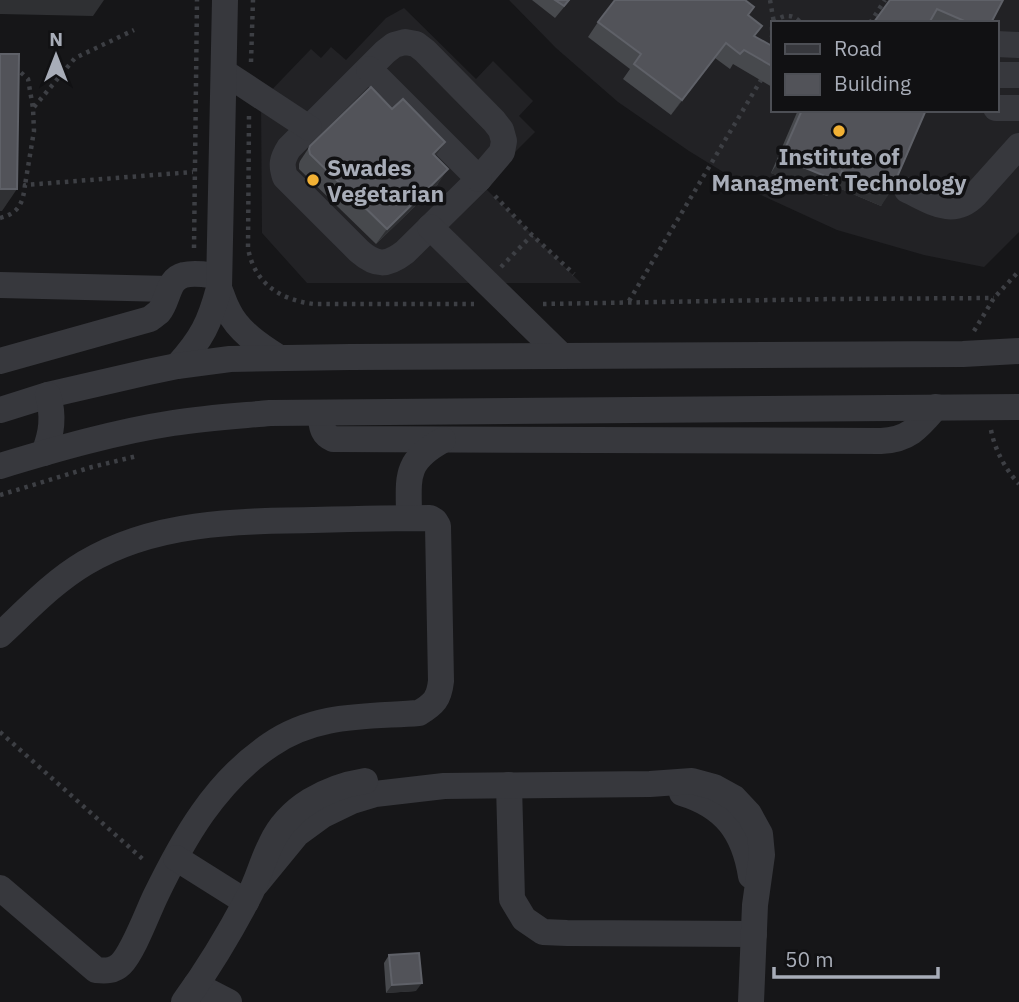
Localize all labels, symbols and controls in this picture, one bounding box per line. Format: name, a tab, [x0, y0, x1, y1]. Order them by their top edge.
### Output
north arrow	[21, 21, 91, 91]
legend	[771, 21, 998, 112]
text: N	[49, 27, 63, 51]
text: Road	[834, 34, 882, 62]
text: Building	[834, 69, 911, 97]
marker: Institute of Managment Technology	[831, 123, 847, 139]
place label: Institute of Managment Technology	[711, 141, 967, 197]
place label: Swades Vegetarian	[327, 152, 444, 208]
marker: Swades Vegetarian	[305, 172, 321, 188]
scale bar	[774, 936, 939, 980]
text: 50 m	[785, 945, 834, 973]

